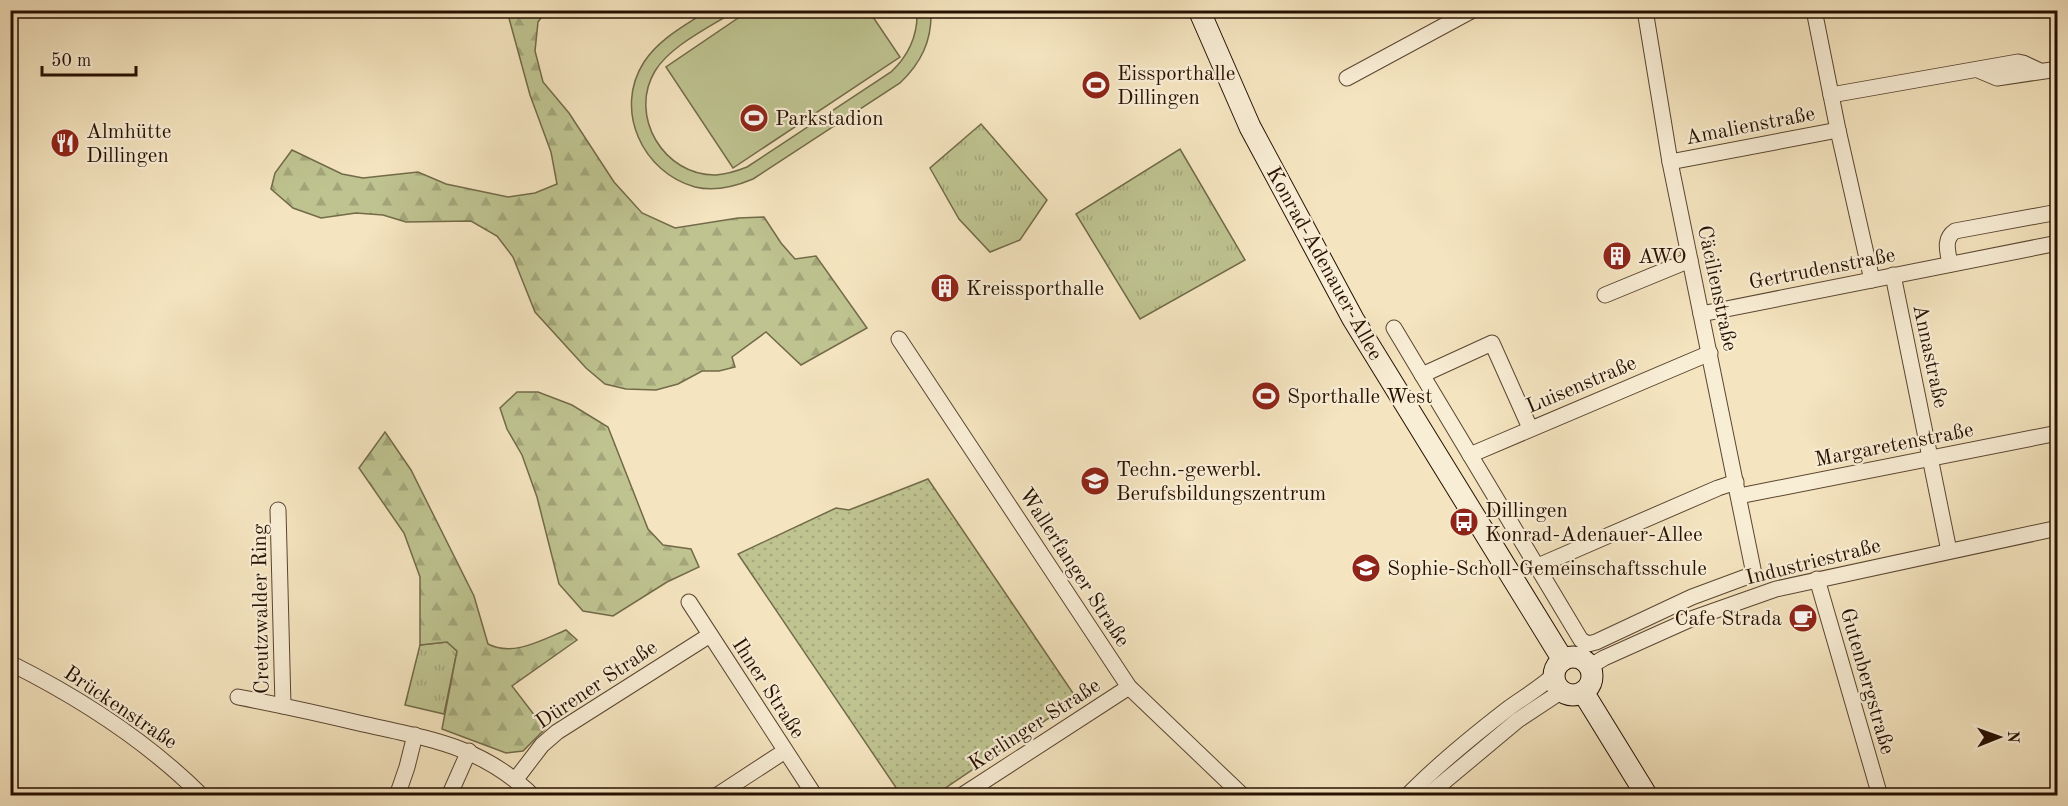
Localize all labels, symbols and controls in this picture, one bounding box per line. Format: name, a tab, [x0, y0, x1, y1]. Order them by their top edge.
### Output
scale bar	[42, 39, 136, 77]
text: 50 m	[51, 52, 91, 70]
place label: Eissporthalle Dillingen	[1117, 64, 1235, 109]
sports icon: Eissporthalle Dillingen	[1080, 69, 1112, 101]
sports icon: Parkstadion	[738, 102, 770, 134]
street label: Amalienstraße	[1684, 104, 1817, 149]
place label: Parkstadion	[775, 109, 884, 130]
place label: Almhütte Dillingen	[86, 122, 171, 167]
restaurant icon: Almhütte Dillingen	[49, 127, 81, 159]
street label: Konrad-Adenauer-Allee	[1262, 163, 1386, 364]
street label: Cäcilienstraße	[1693, 224, 1740, 353]
building icon: AWO	[1601, 240, 1633, 272]
street label: Gertrudenstraße	[1747, 245, 1897, 294]
place label: AWO	[1638, 247, 1686, 268]
building icon: Kreissporthalle	[929, 272, 961, 304]
place label: Kreissporthalle	[966, 279, 1104, 300]
street label: Annastraße	[1908, 303, 1951, 410]
street label: Luisenstraße	[1524, 353, 1640, 418]
sports icon: Sporthalle West	[1250, 380, 1282, 412]
place label: Sporthalle West	[1287, 387, 1433, 408]
street label: Margaretenstraße	[1813, 420, 1975, 471]
place label: Techn.-gewerbl. Berufsbildungszentrum	[1116, 460, 1326, 505]
school or university icon: Techn.-gewerbl. Berufsbildungszentrum	[1079, 465, 1111, 497]
street label: Wallerfanger Straße	[1015, 485, 1133, 651]
place label: Dillingen Konrad-Adenauer-Allee	[1485, 501, 1703, 546]
bus stop icon: Dillingen Konrad-Adenauer-Allee	[1448, 506, 1480, 538]
street label: Creutzwalder Ring	[250, 523, 273, 694]
street label: Industriestraße	[1744, 536, 1883, 589]
school or university icon: Sophie-Scholl-Gemeinschaftsschule	[1350, 552, 1382, 584]
place label: Sophie-Scholl-Gemeinschaftsschule	[1387, 559, 1707, 580]
cafe icon: Cafe Strada	[1787, 602, 1819, 634]
street label: Gutenbergstraße	[1836, 606, 1897, 757]
place label: Cafe Strada	[1674, 609, 1782, 630]
street label: Ihner Straße	[728, 635, 808, 743]
street label: Dürener Straße	[532, 637, 661, 733]
street label: Brückenstraße	[60, 663, 181, 754]
street label: Kerlinger Straße	[965, 675, 1104, 776]
north arrow	[1969, 707, 2029, 767]
text: N	[2004, 731, 2020, 744]

